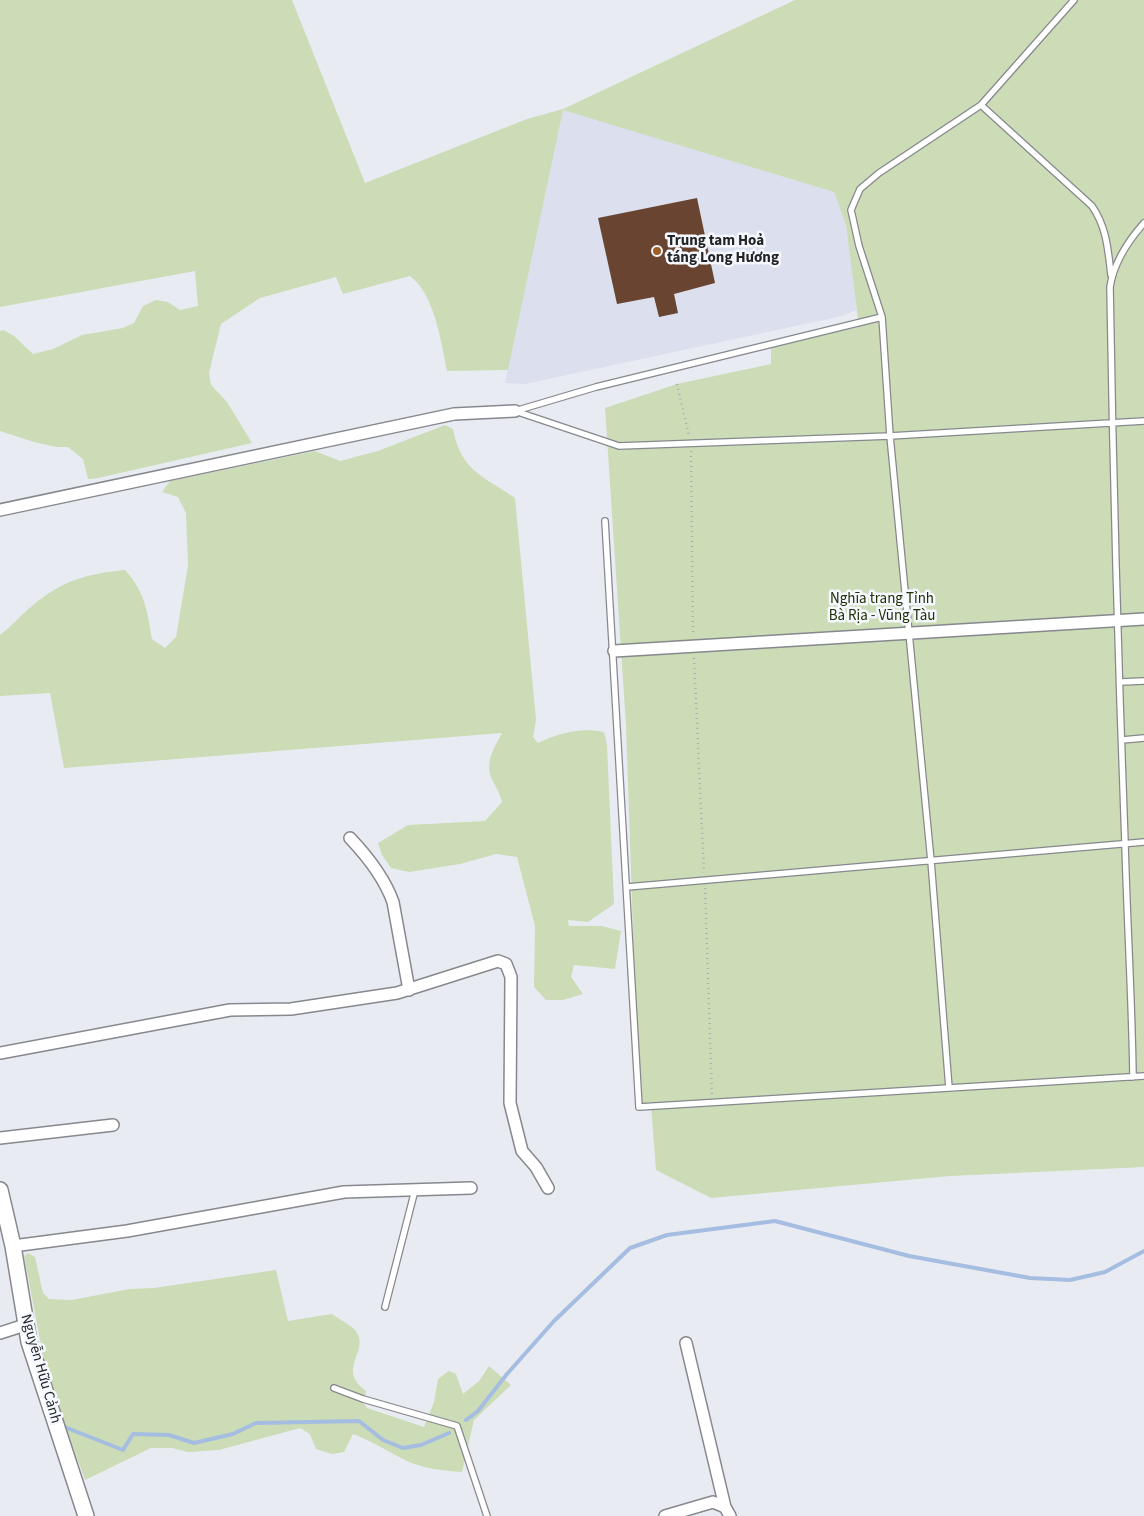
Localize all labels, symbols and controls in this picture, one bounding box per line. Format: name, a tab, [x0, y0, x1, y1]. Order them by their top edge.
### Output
place label: Trung tam Hoả táng Long Hương	[667, 233, 779, 268]
marker: Trung tam Hoả táng Long Hương	[651, 245, 663, 257]
park label: Nghĩa trang Tỉnh Bà Rịa - Vũng Tàu	[829, 591, 935, 626]
street label: Nguyễn Hữu Cảnh	[16, 1312, 64, 1426]

